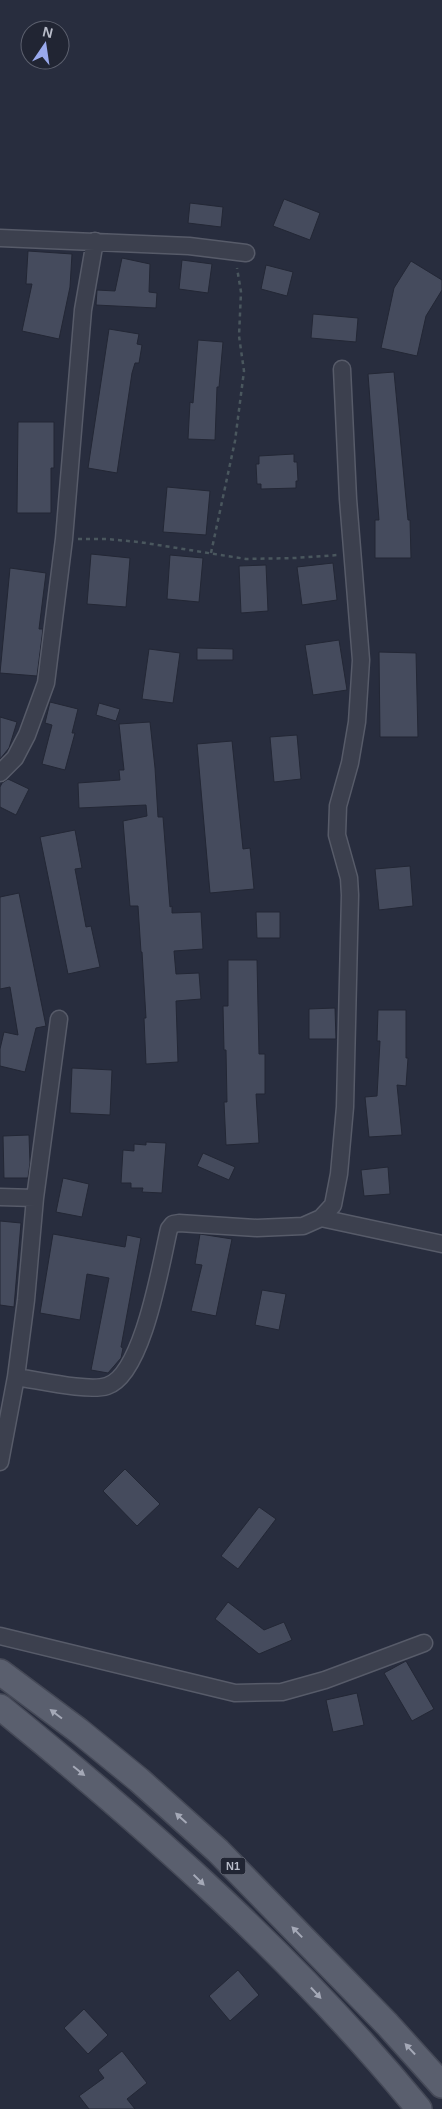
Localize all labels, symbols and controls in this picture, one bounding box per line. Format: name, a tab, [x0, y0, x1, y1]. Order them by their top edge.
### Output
north arrow	[20, 20, 70, 70]
text: N	[41, 23, 55, 41]
one-way arrow	[49, 1709, 63, 1719]
one-way arrow	[72, 1766, 85, 1777]
one-way arrow	[176, 1812, 188, 1824]
road number: N1	[220, 1858, 246, 1874]
one-way arrow	[193, 1874, 205, 1886]
one-way arrow	[291, 1926, 303, 1938]
one-way arrow	[310, 1987, 322, 1999]
one-way arrow	[404, 2043, 415, 2056]

